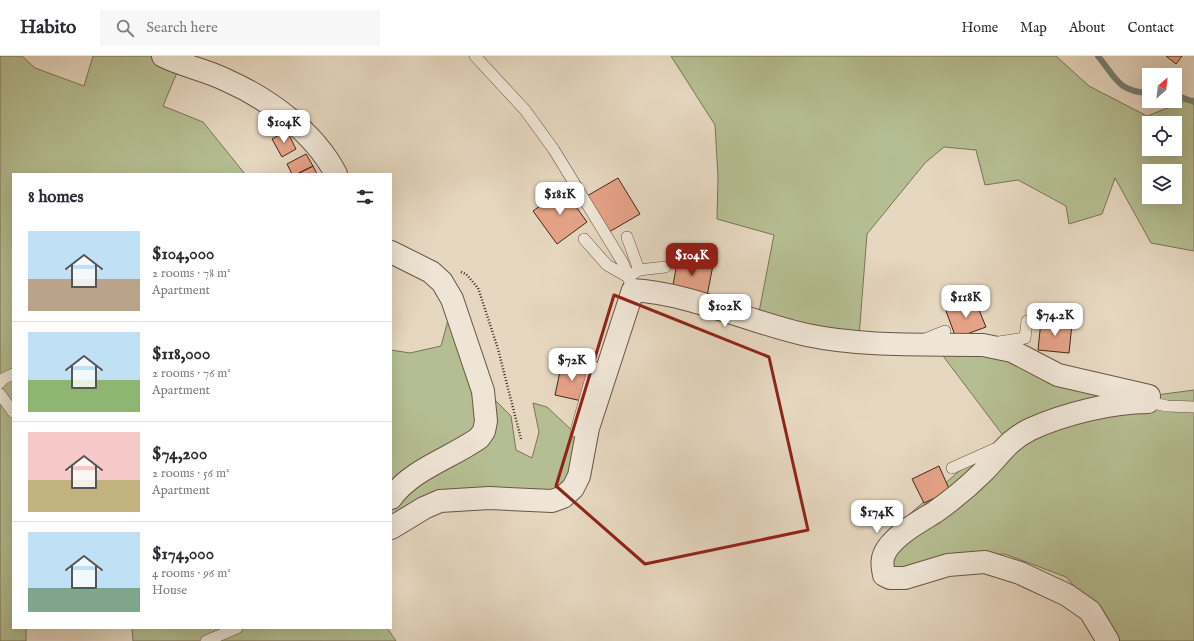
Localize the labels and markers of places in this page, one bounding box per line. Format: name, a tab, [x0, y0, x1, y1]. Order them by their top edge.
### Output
pin: $104K	[256, 110, 312, 144]
pin: $181K	[532, 182, 588, 216]
pin: $104K	[664, 243, 720, 277]
pin: $118K	[938, 285, 994, 319]
pin: $102K	[697, 294, 753, 328]
pin: $74.2K	[1022, 303, 1088, 337]
pin: $72K	[548, 348, 596, 382]
pin: $174K	[849, 500, 905, 534]

